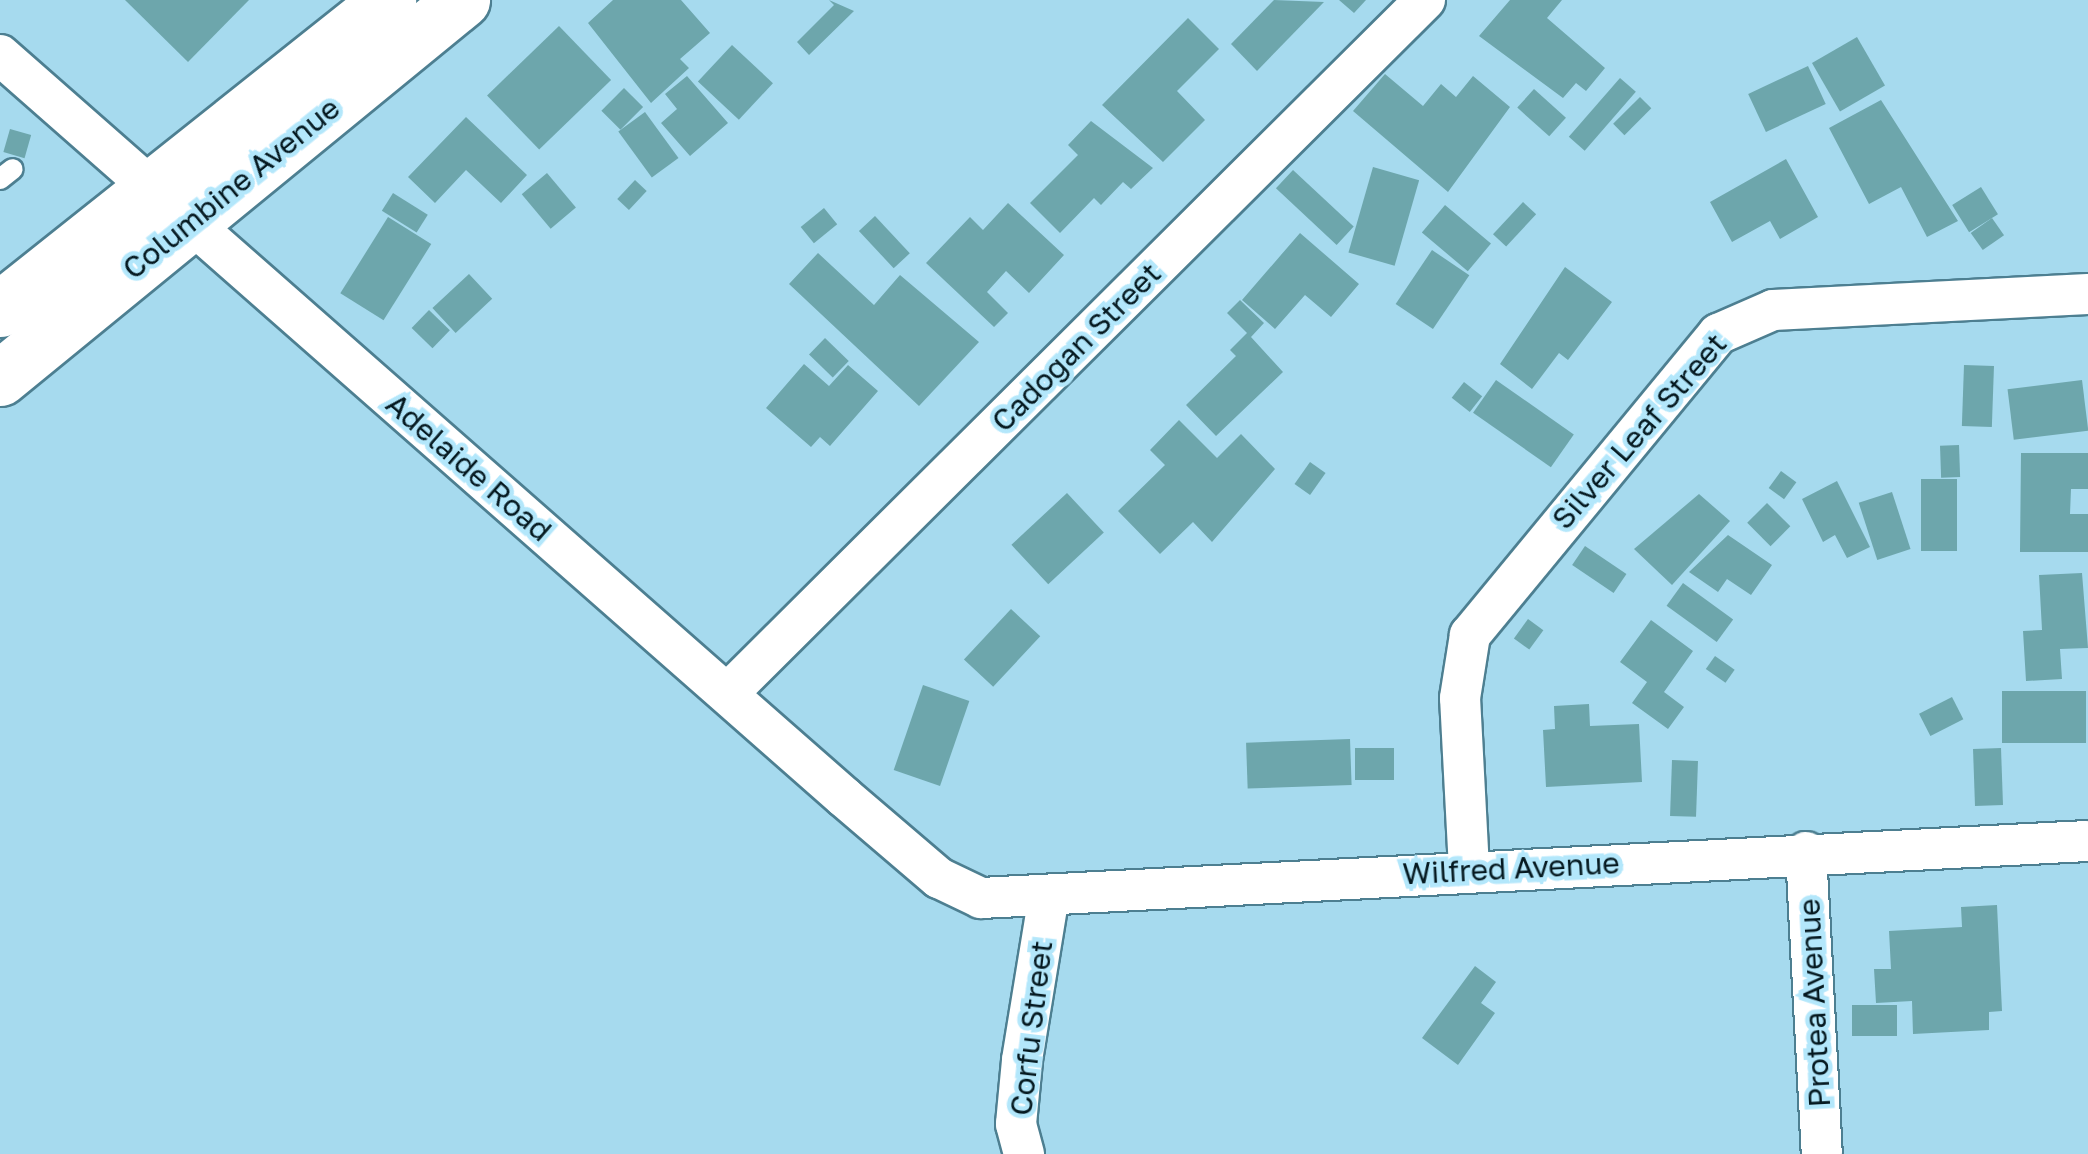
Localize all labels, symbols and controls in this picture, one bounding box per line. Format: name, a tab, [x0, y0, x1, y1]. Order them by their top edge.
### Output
street label: Columbine Avenue	[115, 90, 347, 286]
street label: Cadogan Street	[984, 255, 1168, 439]
street label: Silver Leaf Street	[1544, 326, 1734, 536]
street label: Adelaide Road	[379, 385, 559, 549]
street label: Wilfred Avenue	[1401, 844, 1621, 892]
street label: Protea Avenue	[1791, 898, 1837, 1108]
street label: Corfu Street	[1002, 938, 1060, 1118]

